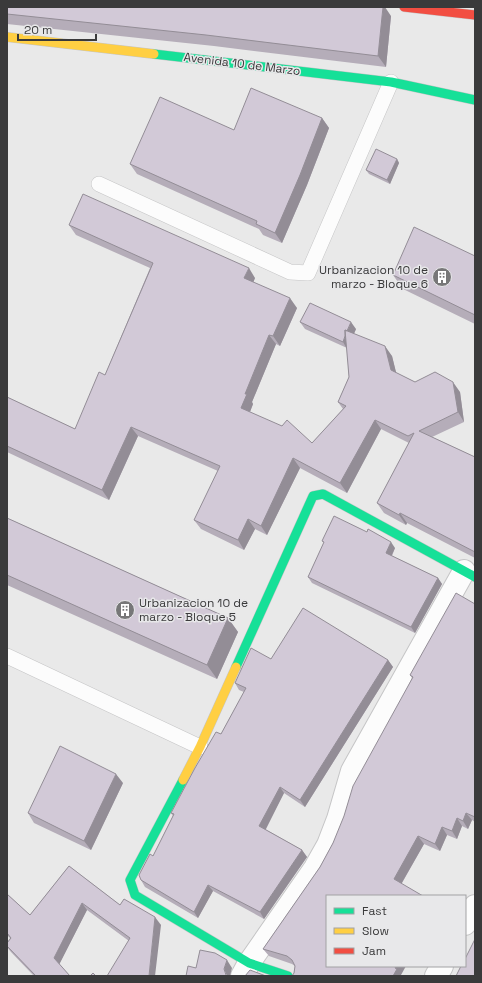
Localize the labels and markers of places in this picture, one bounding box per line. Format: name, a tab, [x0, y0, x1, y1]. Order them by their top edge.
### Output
place label: Urbanizacion 10 de marzo - Bloque 6	[319, 262, 428, 292]
building icon: Urbanizacion 10 de marzo - Bloque 6	[431, 266, 453, 288]
place label: Urbanizacion 10 de marzo - Bloque 5	[139, 595, 248, 625]
building icon: Urbanizacion 10 de marzo - Bloque 5	[114, 599, 136, 621]

